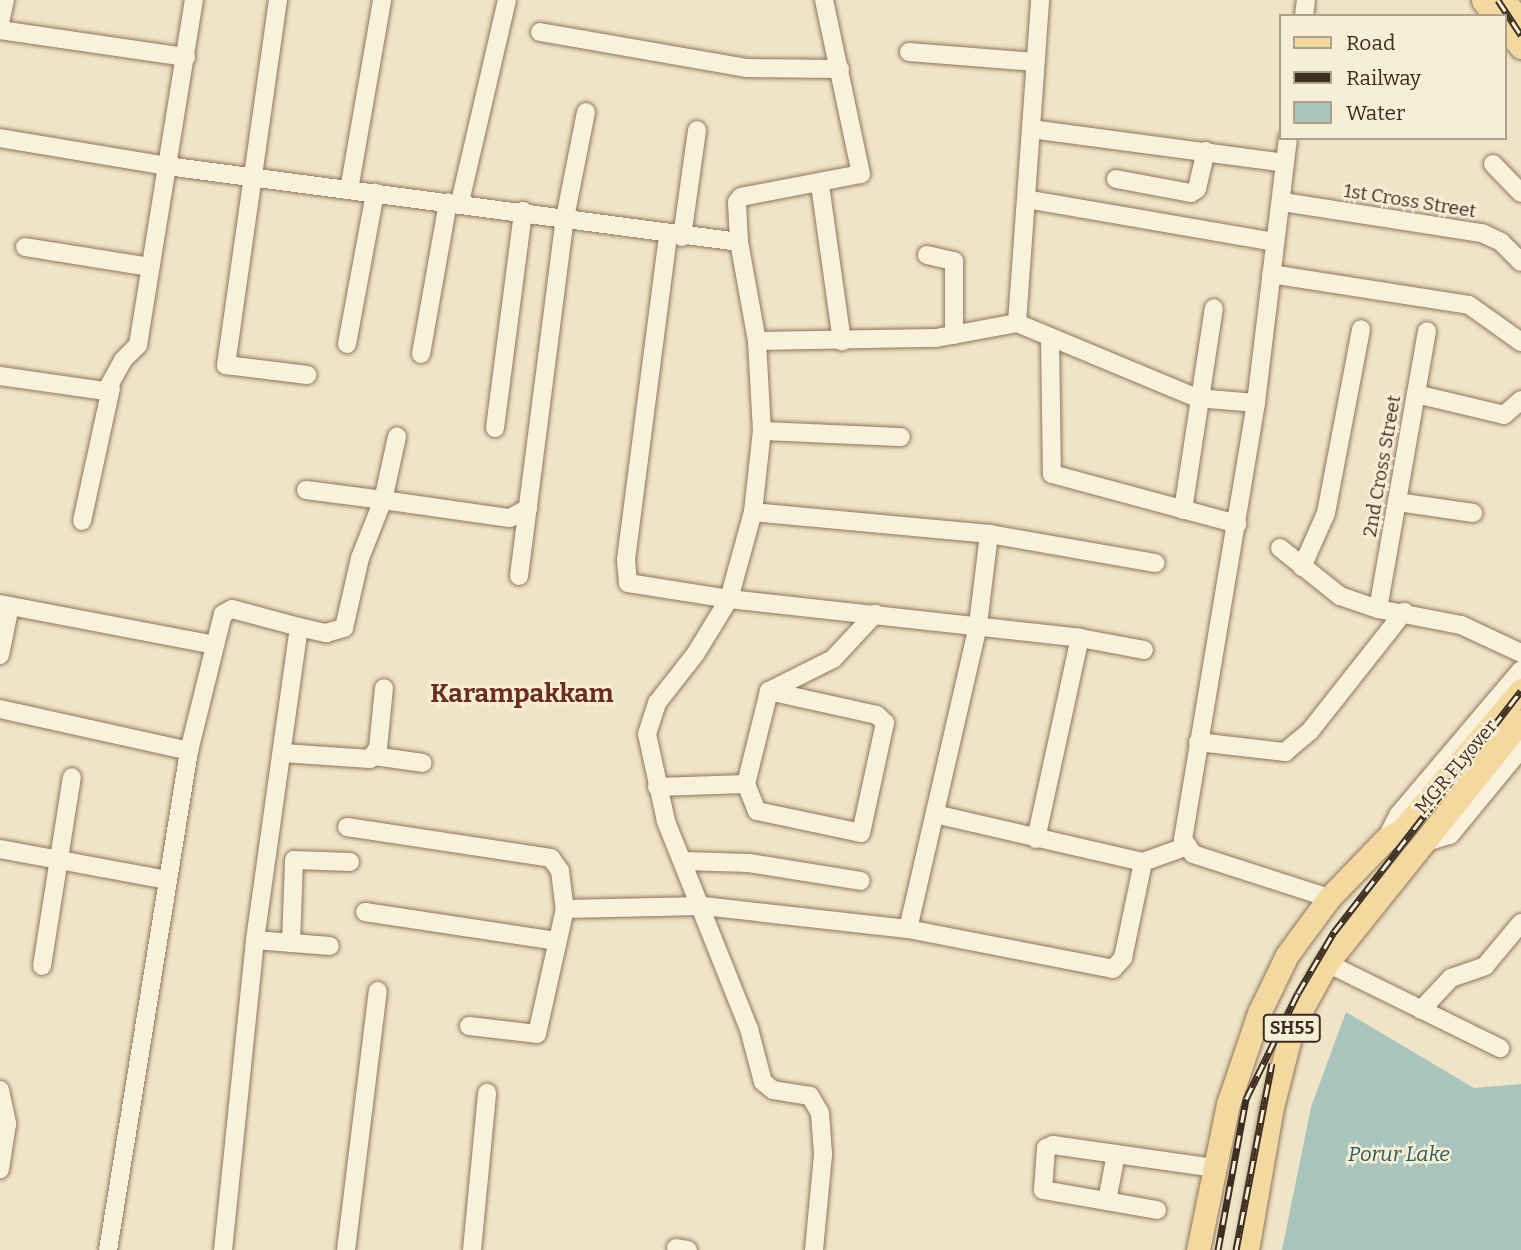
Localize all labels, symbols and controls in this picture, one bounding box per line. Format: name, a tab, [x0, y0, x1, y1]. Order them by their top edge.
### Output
legend	[1280, 14, 1507, 140]
text: Road	[1346, 30, 1395, 56]
text: Railway	[1346, 65, 1421, 91]
text: Water	[1346, 100, 1405, 126]
street label: 1st Cross Street	[1342, 179, 1478, 223]
street label: 2nd Cross Street	[1358, 393, 1406, 539]
district label: Karampakkam	[430, 678, 614, 710]
street label: MGR FLyover	[1410, 715, 1502, 819]
road number: SH55	[1262, 1014, 1322, 1042]
water label: Porur Lake	[1348, 1141, 1450, 1167]

